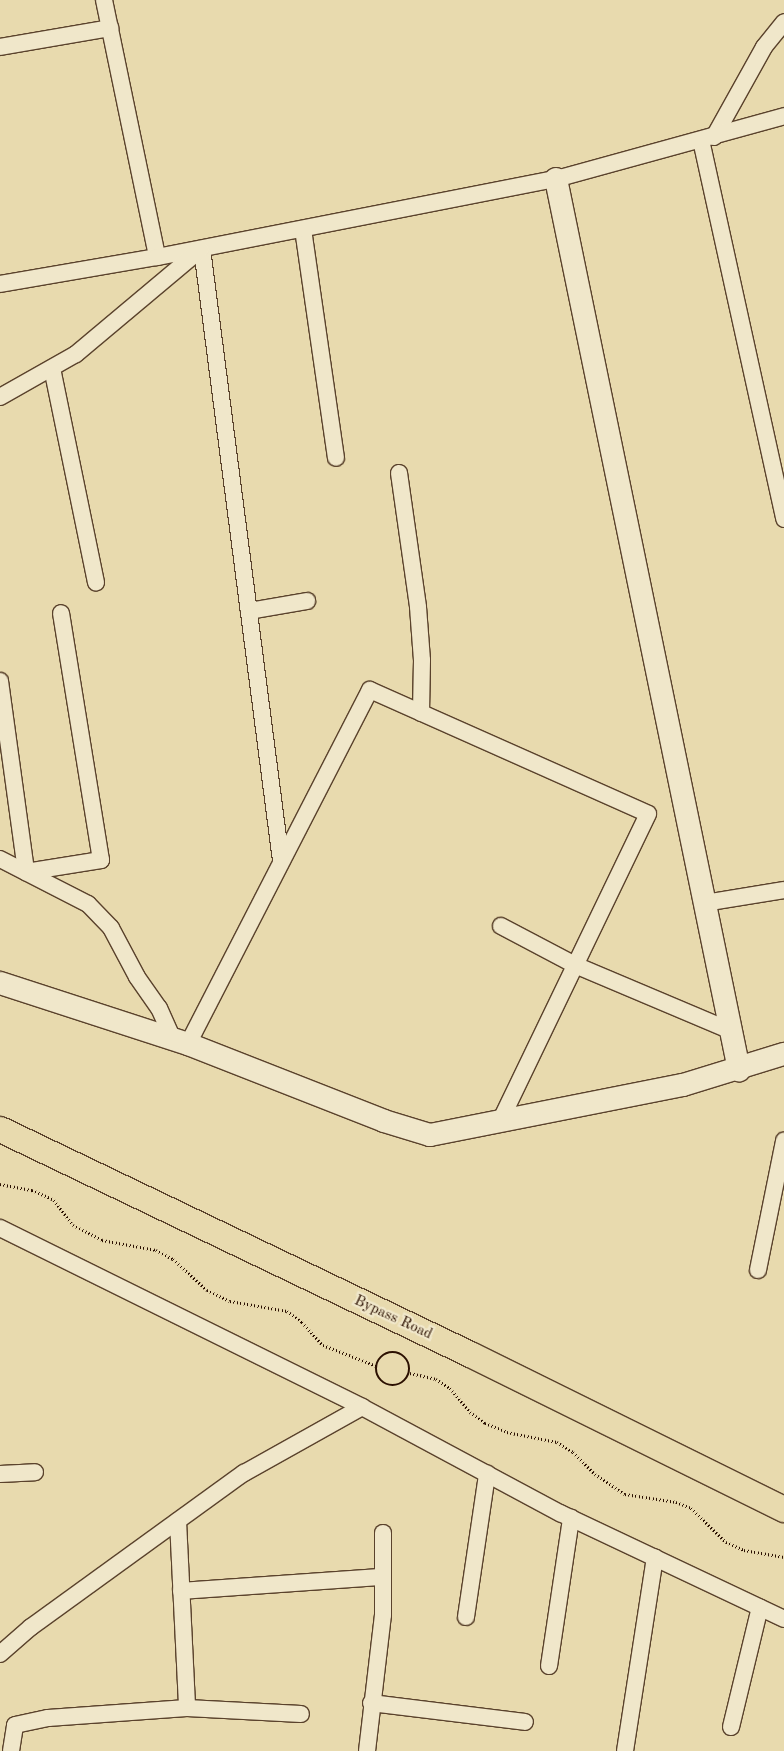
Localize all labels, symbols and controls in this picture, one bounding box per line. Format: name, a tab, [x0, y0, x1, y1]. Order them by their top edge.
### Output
street label: Bypass Road	[351, 1292, 435, 1344]

